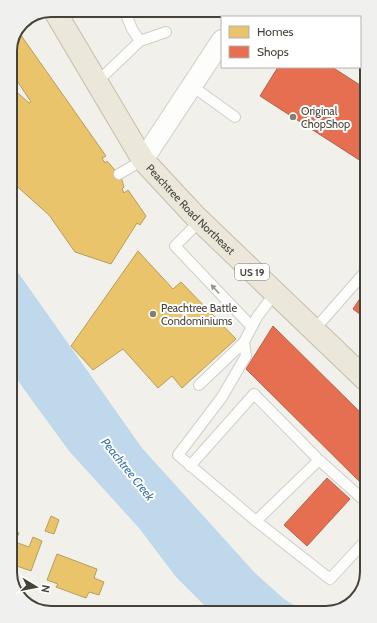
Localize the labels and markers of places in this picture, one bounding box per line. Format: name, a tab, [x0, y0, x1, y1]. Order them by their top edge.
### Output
place label: Original ChopShop	[301, 104, 350, 131]
marker: Original ChopShop	[288, 112, 298, 122]
place label: Peachtree Battle Condominiums	[161, 301, 237, 328]
marker: Peachtree Battle Condominiums	[148, 309, 158, 319]

